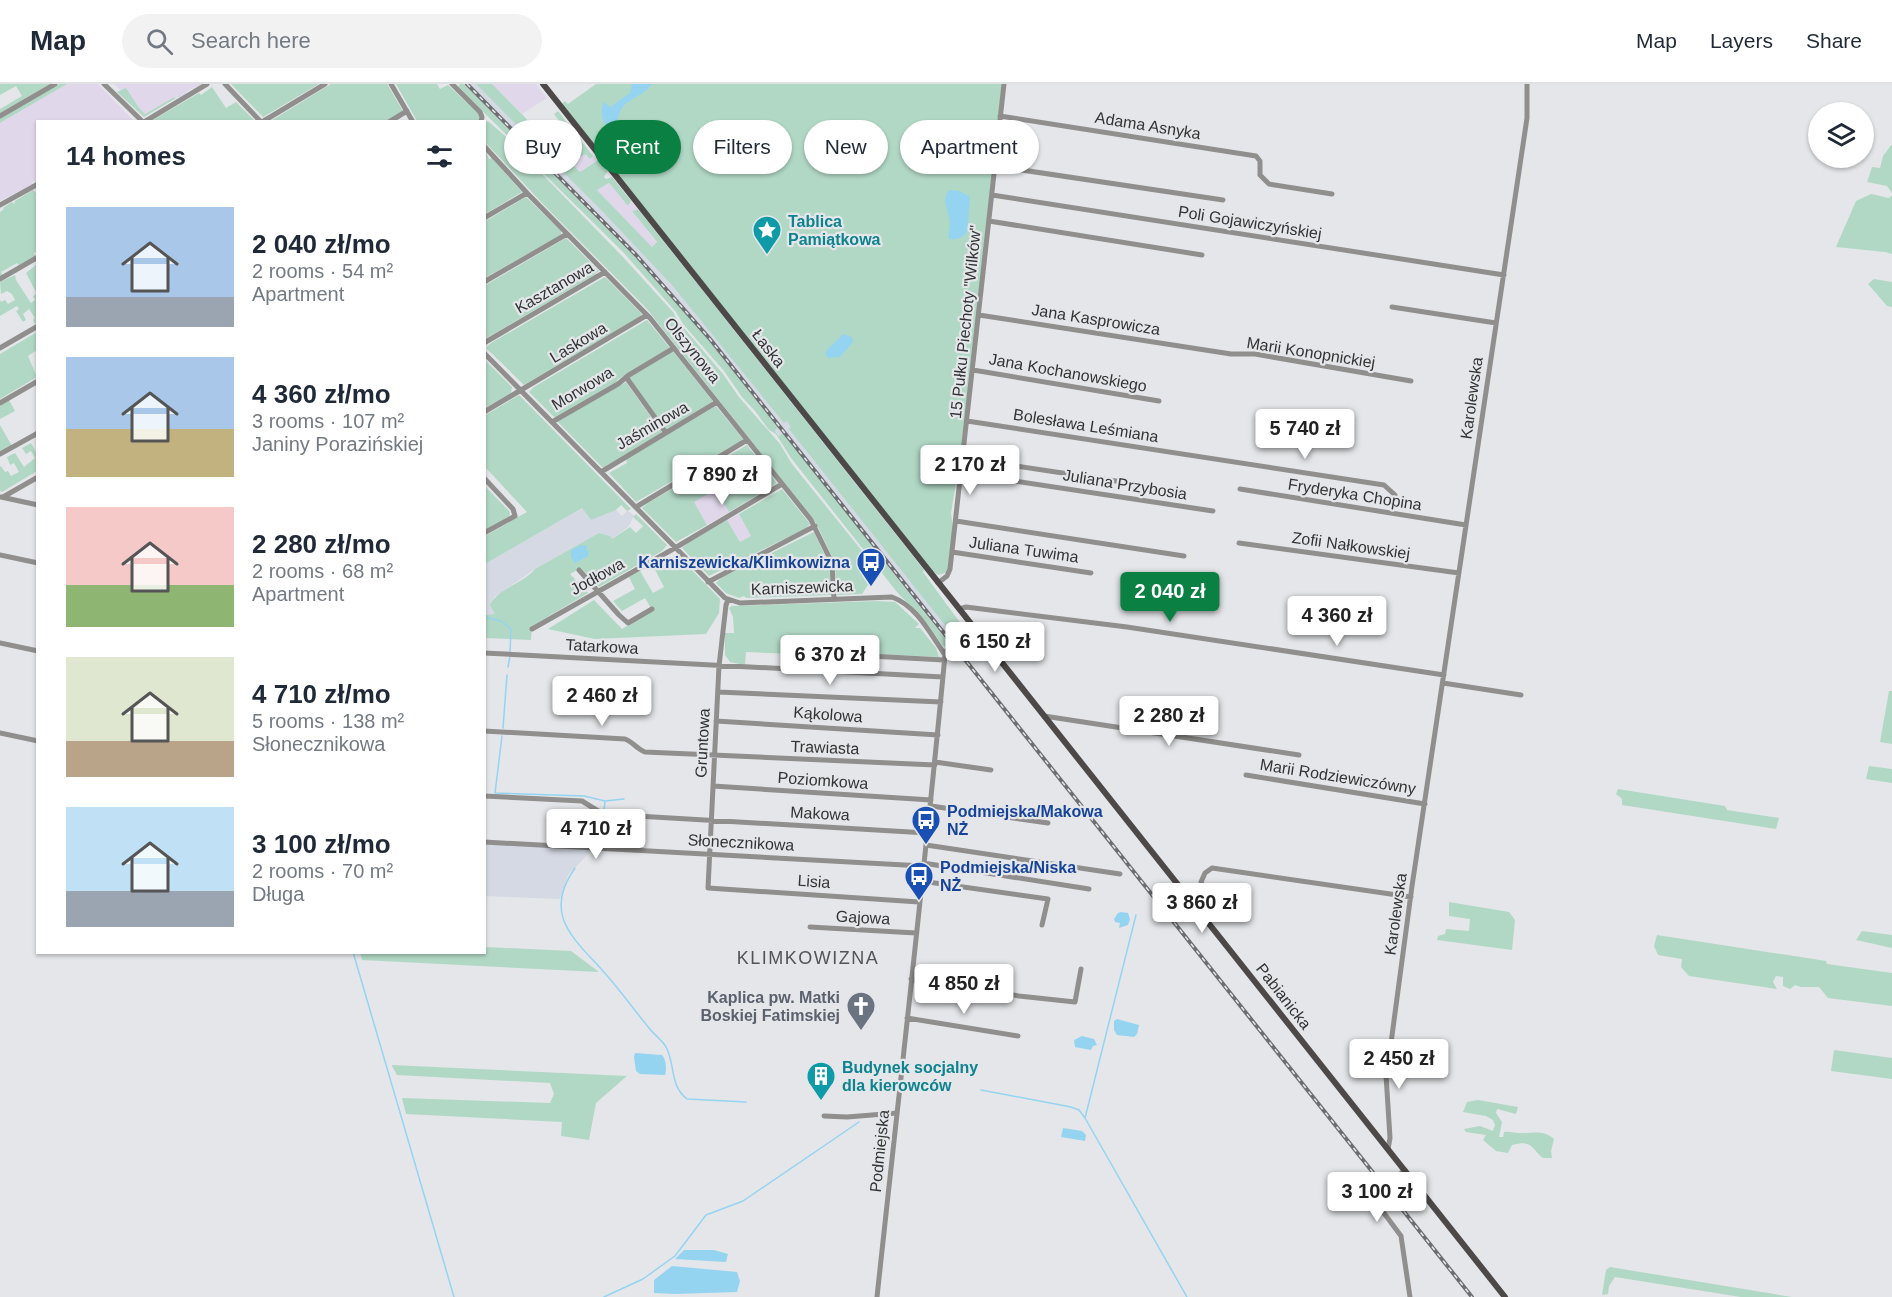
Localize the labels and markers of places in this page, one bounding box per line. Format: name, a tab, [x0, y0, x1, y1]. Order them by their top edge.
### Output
place label: Tablica Pamiątkowa	[788, 213, 881, 248]
place icon: Tablica Pamiątkowa	[751, 214, 783, 256]
pin: 5 740 zł	[1243, 409, 1367, 460]
pin: 2 170 zł	[908, 445, 1032, 496]
pin: 7 890 zł	[660, 455, 784, 506]
bus stop icon: Karniszewicka/Klimkowizna	[855, 546, 887, 588]
place label: Karniszewicka/Klimkowizna	[638, 554, 850, 571]
pin: 2 040 zł	[1108, 572, 1232, 623]
pin: 4 360 zł	[1275, 596, 1399, 647]
pin: 6 150 zł	[933, 622, 1057, 673]
pin: 6 370 zł	[768, 635, 892, 686]
pin: 2 460 zł	[540, 676, 664, 727]
pin: 2 280 zł	[1107, 696, 1231, 747]
place label: Podmiejska/Makowa NŻ	[947, 803, 1103, 838]
bus stop icon: Podmiejska/Makowa NŻ	[910, 804, 942, 846]
pin: 4 710 zł	[534, 809, 658, 860]
place label: Podmiejska/Niska NŻ	[940, 859, 1076, 894]
bus stop icon: Podmiejska/Niska NŻ	[903, 860, 935, 902]
pin: 3 860 zł	[1140, 883, 1264, 934]
pin: 4 850 zł	[902, 964, 1026, 1015]
place label: Kaplica pw. Matki Boskiej Fatimskiej	[700, 989, 840, 1024]
church icon: Kaplica pw. Matki Boskiej Fatimskiej	[845, 990, 877, 1032]
pin: 2 450 zł	[1337, 1039, 1461, 1090]
place label: Budynek socjalny dla kierowców	[842, 1059, 978, 1094]
building icon: Budynek socjalny dla kierowców	[805, 1060, 837, 1102]
pin: 3 100 zł	[1315, 1172, 1439, 1223]

